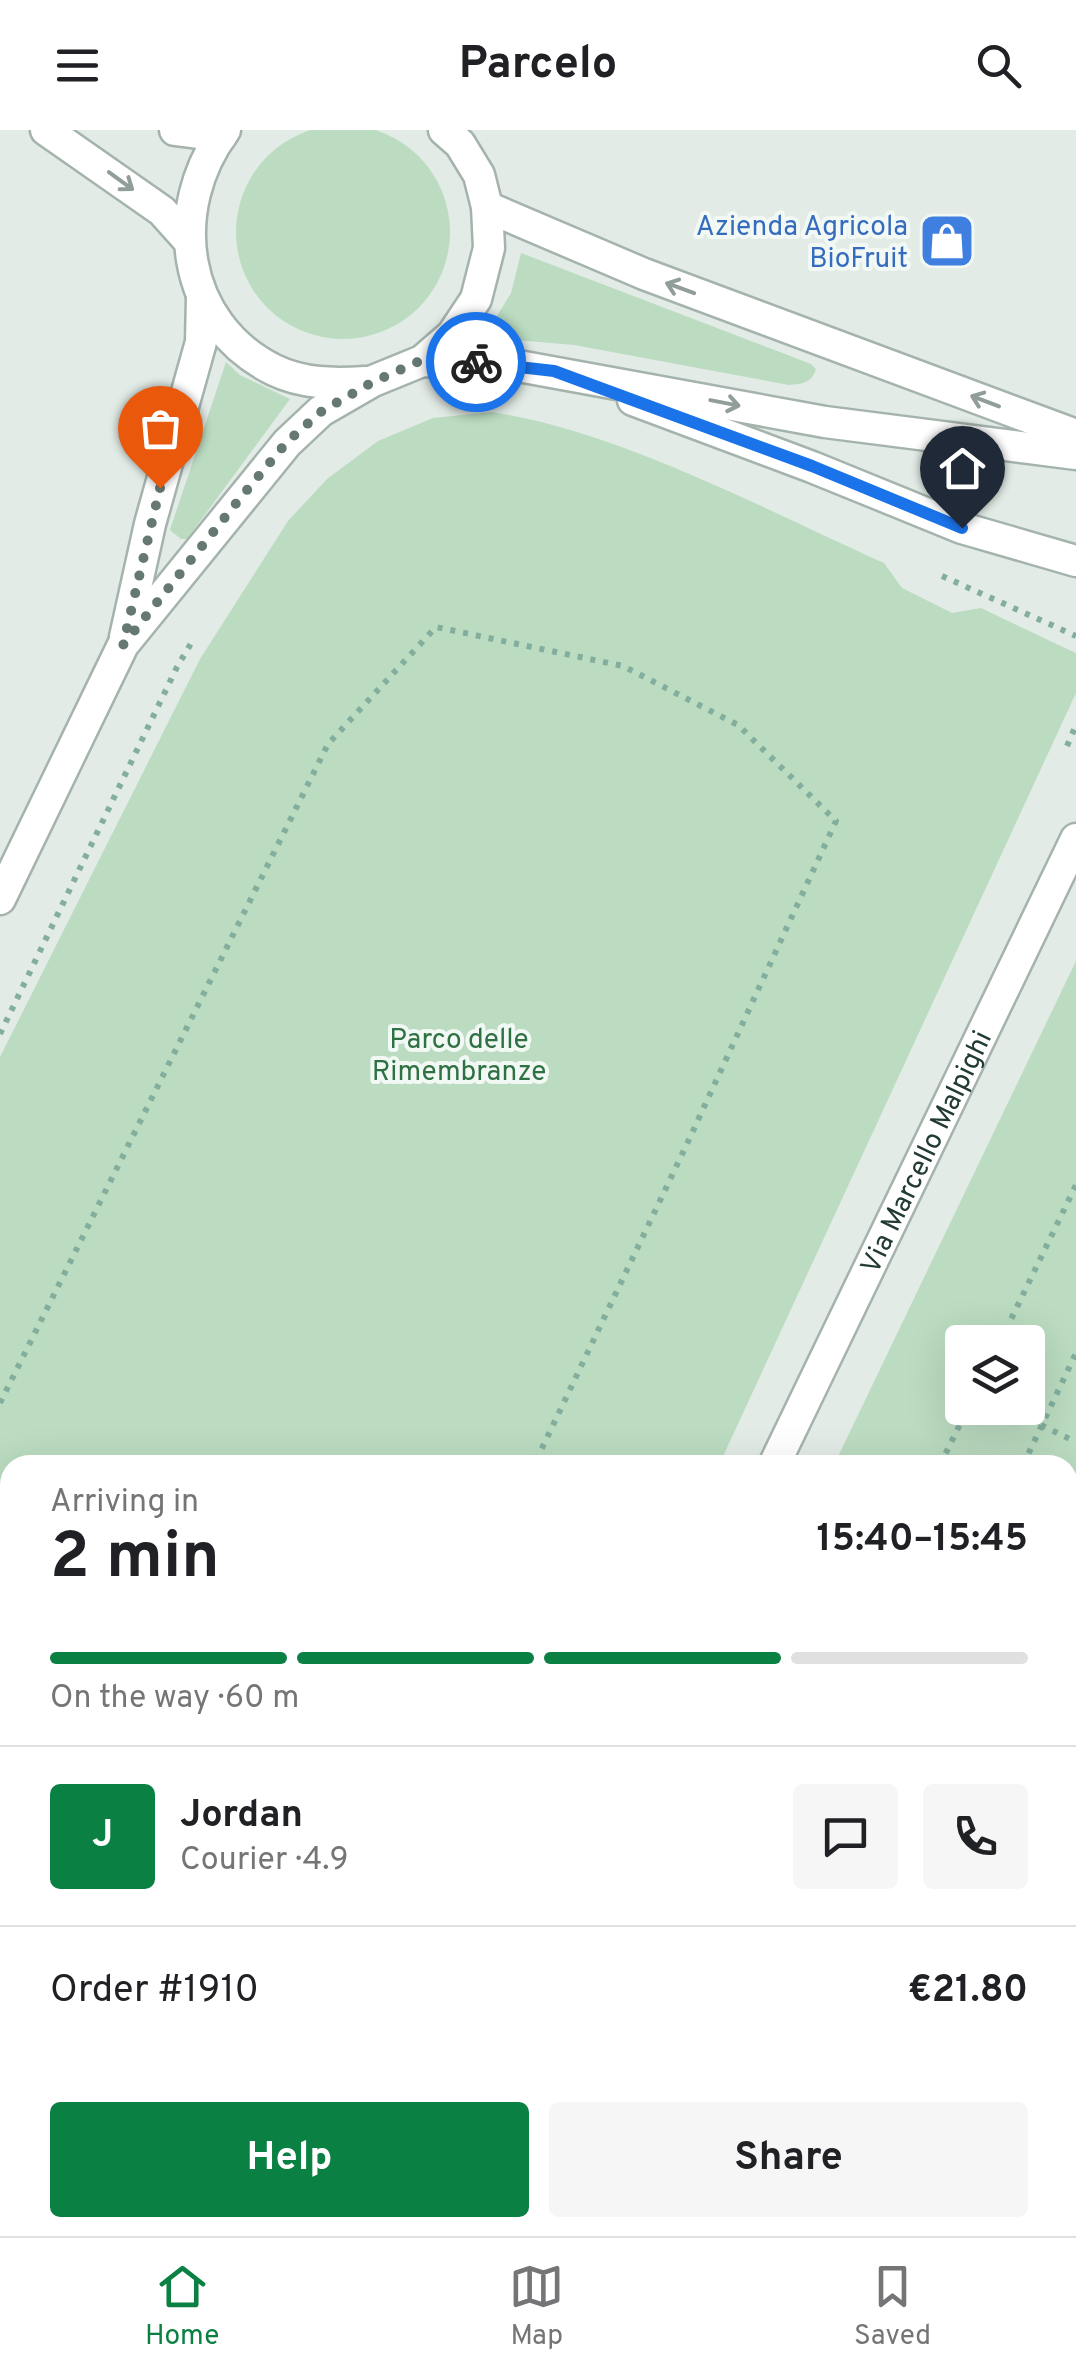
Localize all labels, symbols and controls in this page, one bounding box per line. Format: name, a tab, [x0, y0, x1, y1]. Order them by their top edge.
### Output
text: Parcelo	[459, 37, 617, 94]
icon: menu	[50, 38, 105, 93]
icon: search	[971, 38, 1026, 93]
one-way arrow	[106, 170, 134, 191]
place label: Azienda Agricola BioFruit	[696, 210, 908, 278]
shop icon: Azienda Agricola BioFruit	[917, 211, 977, 271]
one-way arrow	[666, 278, 697, 296]
courier	[426, 312, 526, 412]
icon: bike	[449, 335, 504, 390]
pin	[118, 386, 203, 489]
one-way arrow	[970, 391, 1001, 409]
one-way arrow	[709, 395, 741, 414]
icon: bag	[133, 401, 188, 456]
pin	[920, 426, 1005, 529]
icon: home	[935, 441, 990, 496]
park label: Parco delle Rimembranze	[372, 1023, 546, 1091]
street label: Via Marcello Malpighi	[854, 1026, 1002, 1280]
map controls	[945, 1325, 1045, 1425]
button: layers	[945, 1325, 1045, 1425]
text: Arriving in	[50, 1483, 199, 1523]
text: 15:40–15:45	[817, 1516, 1028, 1565]
text: 2 min	[50, 1519, 220, 1601]
text: On the way · 60 m	[50, 1679, 299, 1719]
button: chat	[793, 1784, 898, 1889]
button: phone	[923, 1784, 1028, 1889]
text: Jordan	[180, 1792, 303, 1841]
text: J	[92, 1812, 113, 1861]
text: Courier · 4.9	[180, 1841, 349, 1881]
text: Order #1910	[50, 1967, 259, 2016]
text: €21.80	[908, 1967, 1028, 2016]
button: Help	[50, 2102, 529, 2217]
button: Share	[549, 2102, 1028, 2217]
tab: Home	[145, 2259, 219, 2355]
tab: Map	[509, 2259, 564, 2355]
tab: Saved	[854, 2259, 931, 2355]

